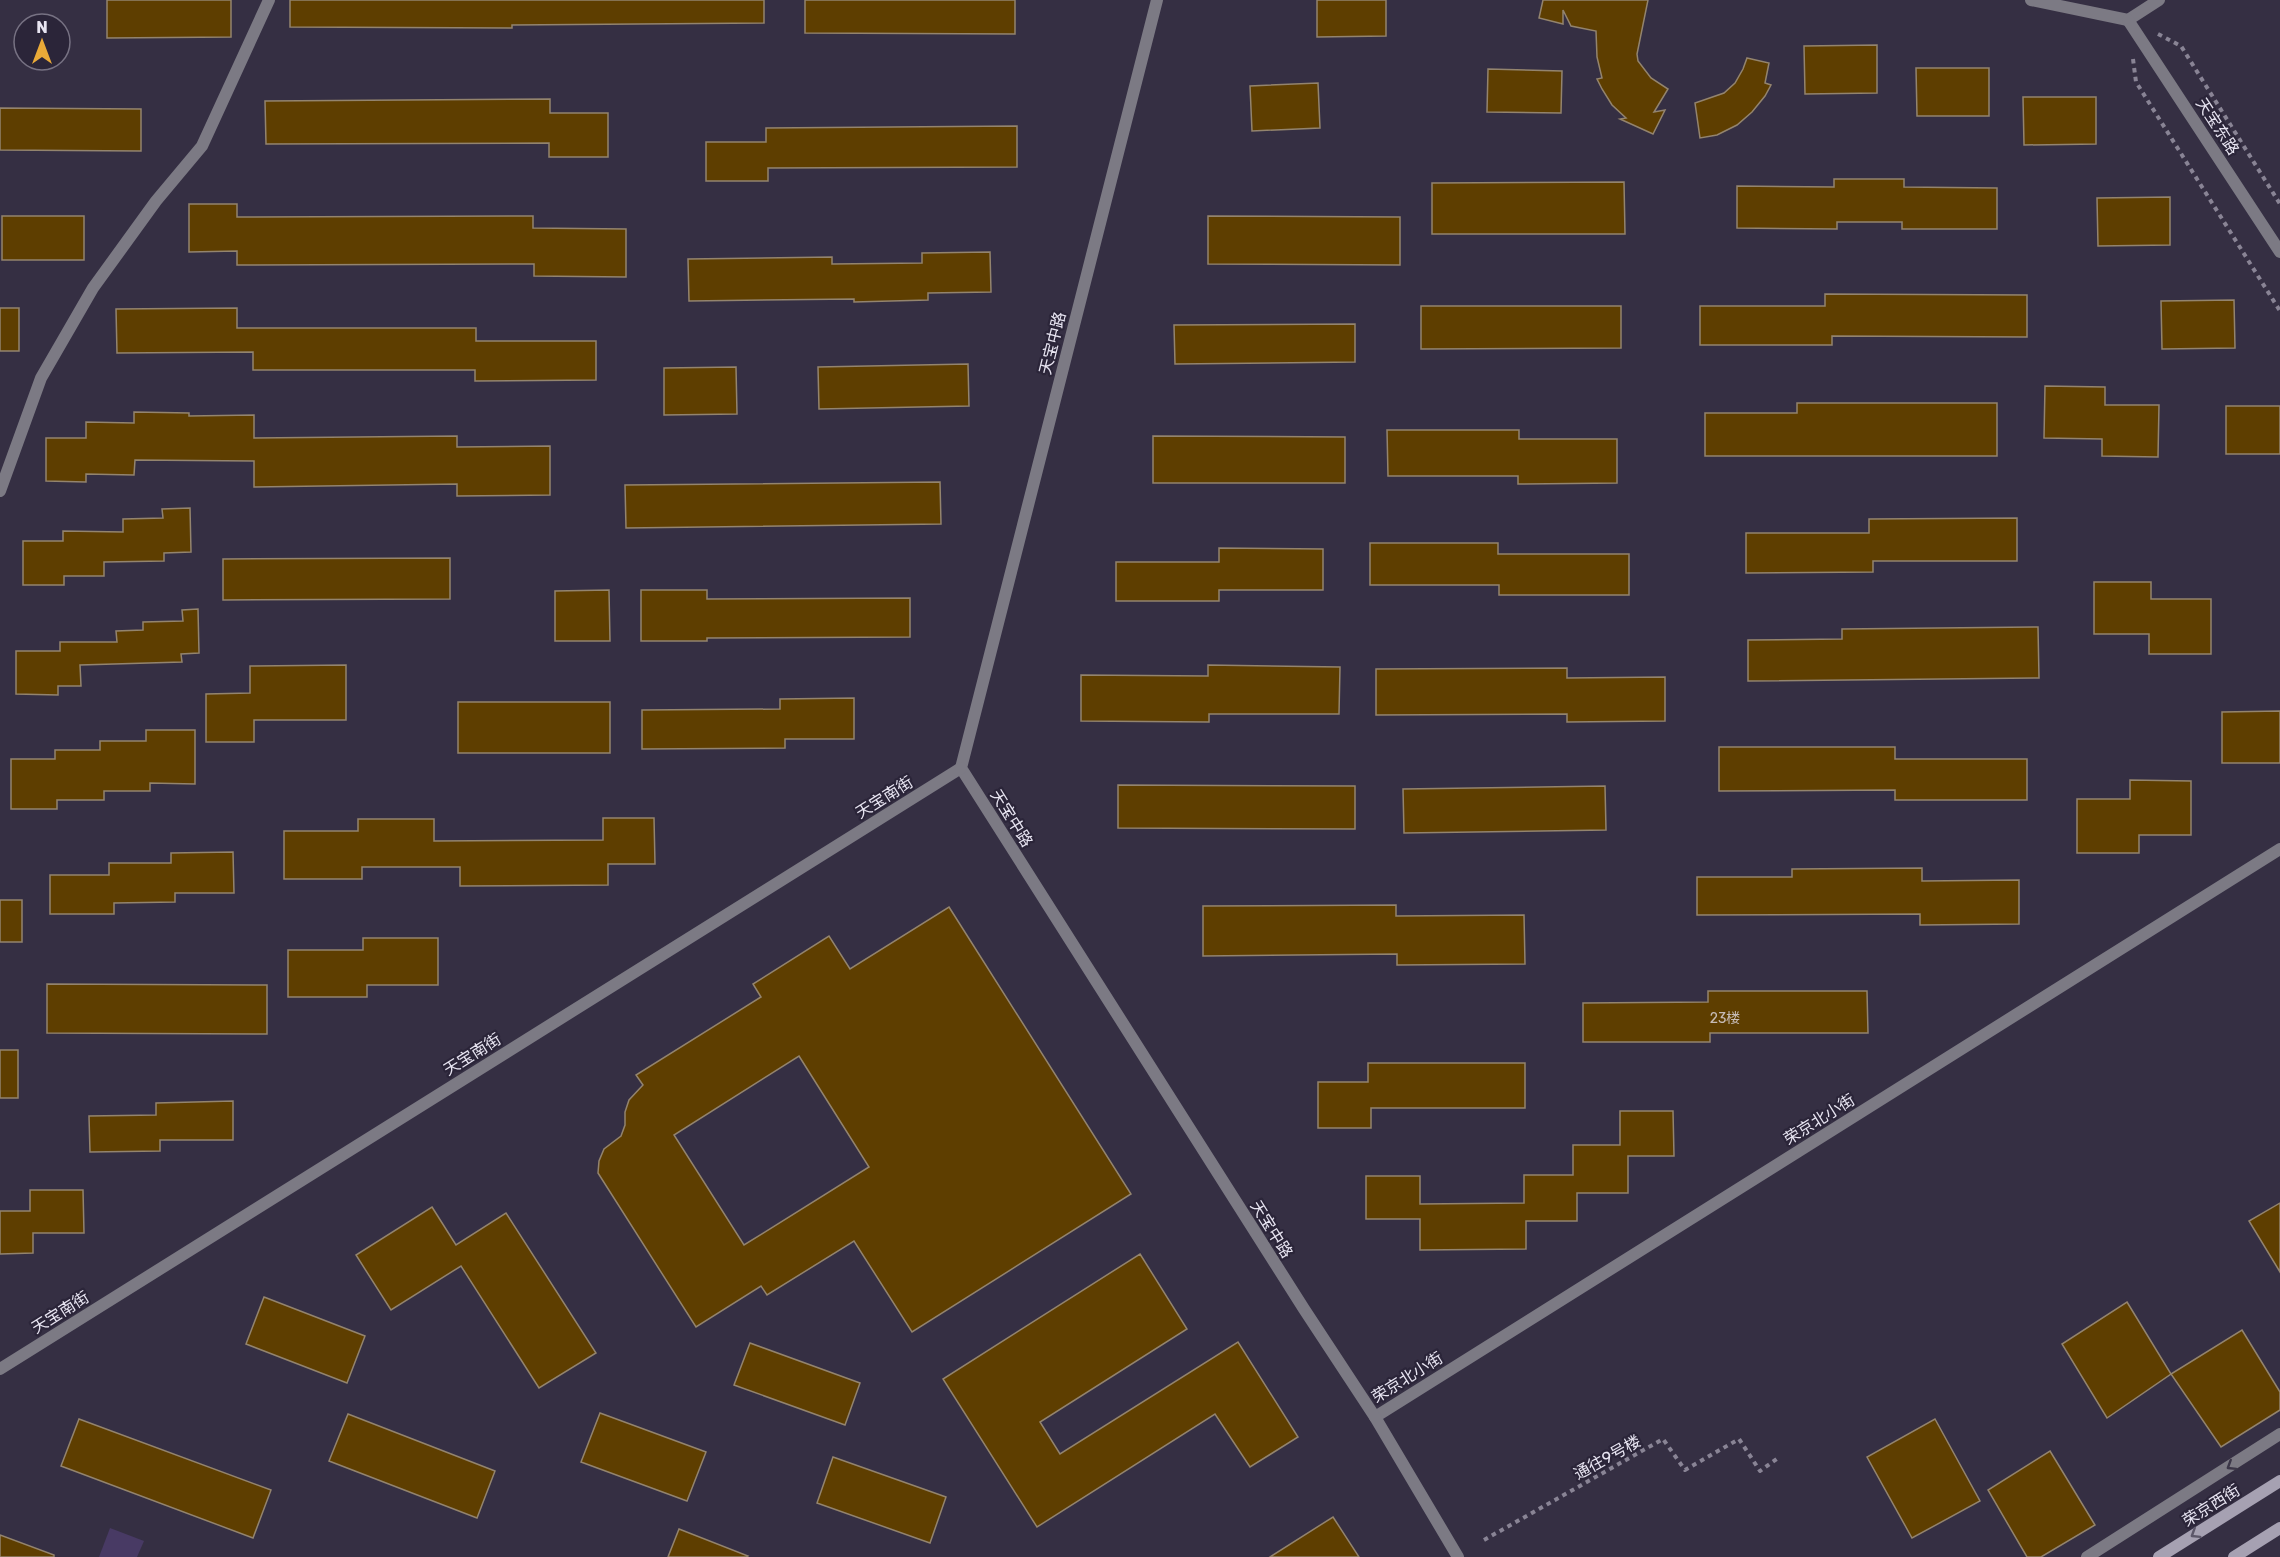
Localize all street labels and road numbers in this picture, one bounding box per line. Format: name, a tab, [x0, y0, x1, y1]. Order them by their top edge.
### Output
street label: 天宝东路	[2192, 94, 2243, 158]
street label: 天宝中路	[1036, 310, 1069, 376]
street label: 天宝南街	[852, 772, 916, 822]
street label: 天宝中路	[987, 786, 1037, 850]
street label: 天宝南街	[440, 1029, 504, 1079]
street label: 荣京北小街	[1780, 1090, 1858, 1149]
street label: 天宝中路	[1247, 1197, 1297, 1261]
street label: 天宝南街	[28, 1287, 92, 1337]
street label: 荣京北小街	[1368, 1348, 1446, 1407]
street label: 通往9号楼	[1570, 1431, 1644, 1484]
street label: 荣京西街	[2179, 1480, 2243, 1530]

